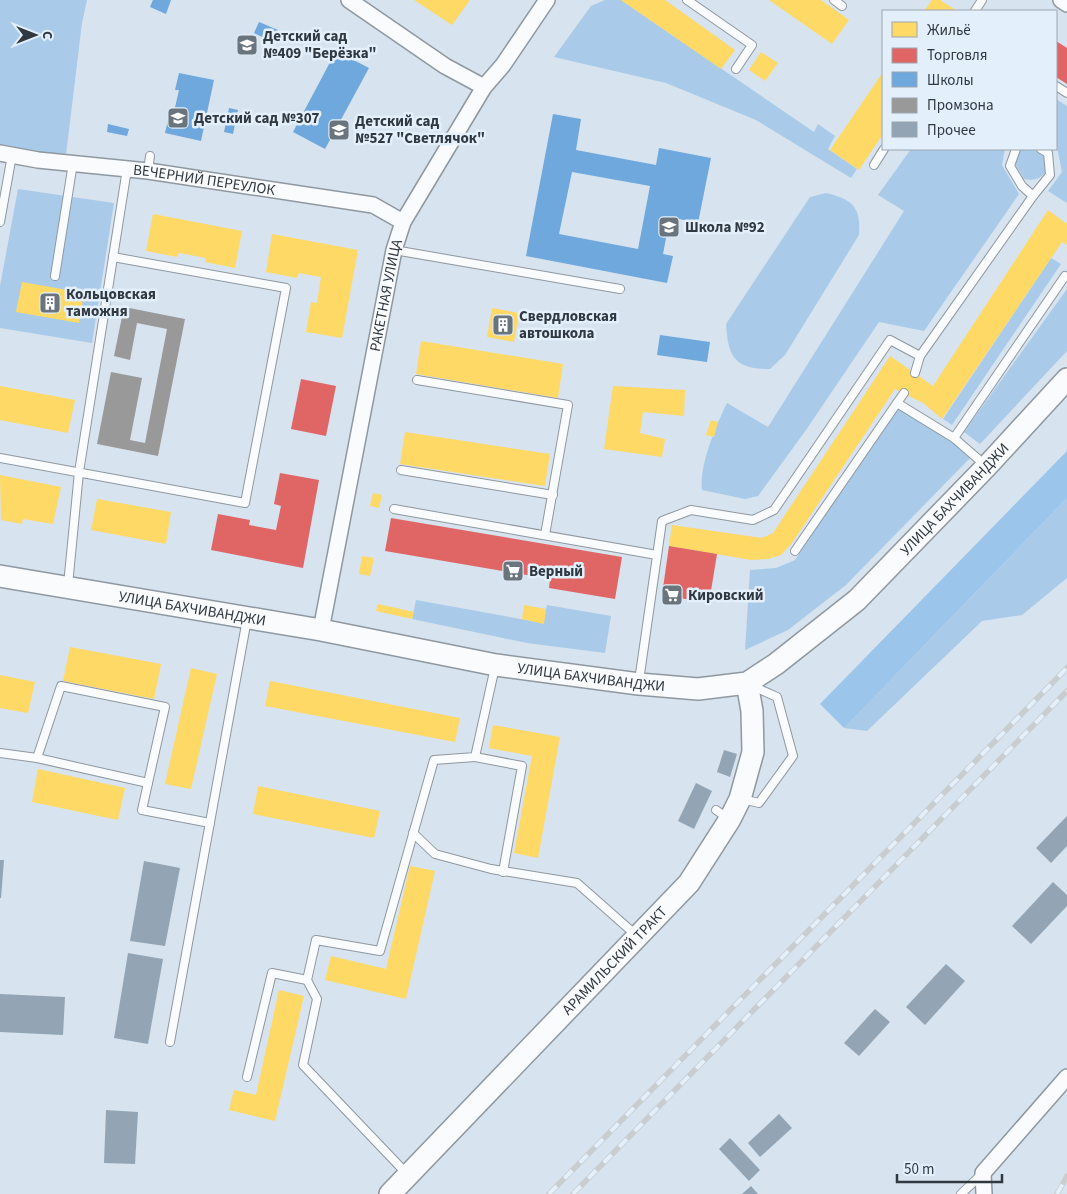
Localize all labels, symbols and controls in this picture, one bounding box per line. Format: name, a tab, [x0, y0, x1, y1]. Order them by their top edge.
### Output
north arrow	[10, 10, 60, 60]
legend	[882, 10, 1057, 150]
text: Жильё	[927, 20, 971, 41]
place label: Детский сад №409 "Берёзка"	[263, 26, 377, 64]
text: С	[37, 31, 57, 39]
school or university icon: Детский сад №409 "Берёзка"	[235, 33, 259, 57]
text: Торговля	[927, 45, 987, 66]
text: Школы	[927, 70, 974, 91]
text: Промзона	[927, 95, 994, 116]
school or university icon: Детский сад №307	[166, 106, 190, 130]
place label: Детский сад №307	[194, 108, 320, 129]
place label: Детский сад №527 "Светлячок"	[355, 111, 485, 149]
school or university icon: Детский сад №527 "Светлячок"	[327, 118, 351, 142]
text: Прочее	[927, 120, 976, 141]
street label: ВЕЧЕРНИЙ ПЕРЕУЛОК	[132, 160, 277, 201]
school or university icon: Школа №92	[657, 215, 681, 239]
place label: Школа №92	[685, 217, 765, 238]
street label: РАКЕТНАЯ УЛИЦА	[365, 236, 408, 353]
place label: Кольцовская таможня	[66, 284, 156, 322]
building icon: Кольцовская таможня	[38, 291, 62, 315]
place label: Свердловская автошкола	[519, 306, 617, 344]
building icon: Свердловская автошкола	[491, 313, 515, 337]
street label: УЛИЦА БАХЧИВАНДЖИ	[896, 439, 1014, 560]
supermarket icon: Верный	[501, 559, 525, 583]
place label: Верный	[529, 561, 583, 582]
supermarket icon: Кировский	[660, 583, 684, 607]
place label: Кировский	[688, 585, 764, 606]
street label: УЛИЦА БАХЧИВАНДЖИ	[117, 586, 267, 632]
street label: УЛИЦА БАХЧИВАНДЖИ	[516, 658, 666, 697]
street label: АРАМИЛЬСКИЙ ТРАКТ	[558, 902, 672, 1020]
scale bar	[897, 1152, 1002, 1184]
text: 50 m	[904, 1159, 934, 1180]

